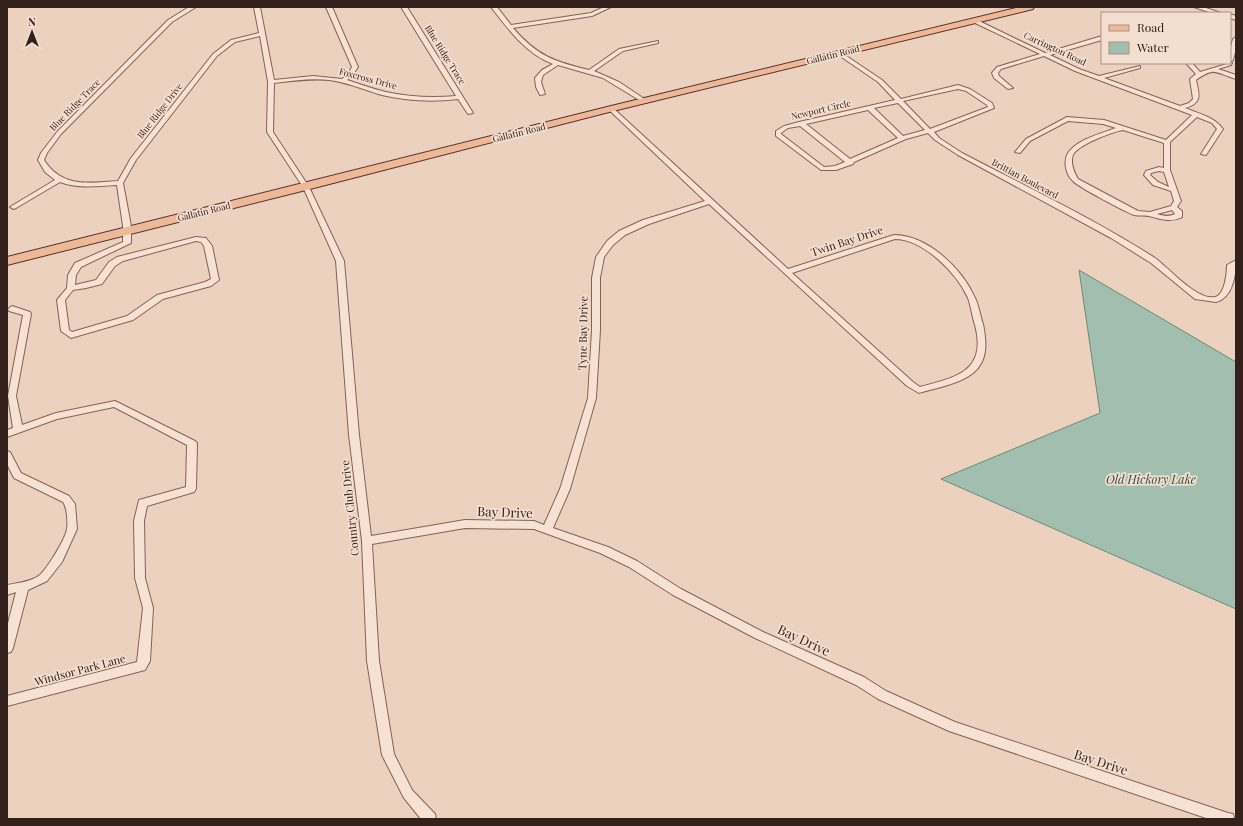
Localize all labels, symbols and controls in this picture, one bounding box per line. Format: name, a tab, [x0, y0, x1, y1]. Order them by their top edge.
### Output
north arrow	[12, 12, 52, 52]
legend	[1101, 12, 1231, 64]
text: N	[28, 14, 36, 29]
text: Road	[1137, 19, 1164, 35]
street label: Blue Ridge Trace	[423, 22, 469, 87]
street label: Carrington Road	[1022, 28, 1089, 68]
text: Water	[1136, 39, 1170, 55]
street label: Gallatin Road	[805, 41, 861, 66]
street label: Foxcross Drive	[338, 65, 399, 92]
street label: Blue Ridge Trace	[46, 75, 103, 133]
street label: Blue Ridge Drive	[134, 80, 185, 141]
street label: Newport Circle	[790, 96, 852, 122]
street label: Gallatin Road	[491, 119, 547, 144]
street label: Brittian Boulevard	[990, 156, 1061, 201]
street label: Gallatin Road	[176, 198, 232, 223]
street label: Twin Bay Drive	[809, 222, 885, 259]
street label: Tyne Bay Drive	[574, 295, 591, 370]
street label: Country Club Drive	[337, 459, 362, 557]
water label: Old Hickory Lake	[1106, 471, 1196, 487]
street label: Bay Drive	[477, 502, 534, 521]
street label: Bay Drive	[775, 620, 833, 659]
street label: Windsor Park Lane	[32, 650, 127, 689]
street label: Bay Drive	[1072, 745, 1131, 778]

